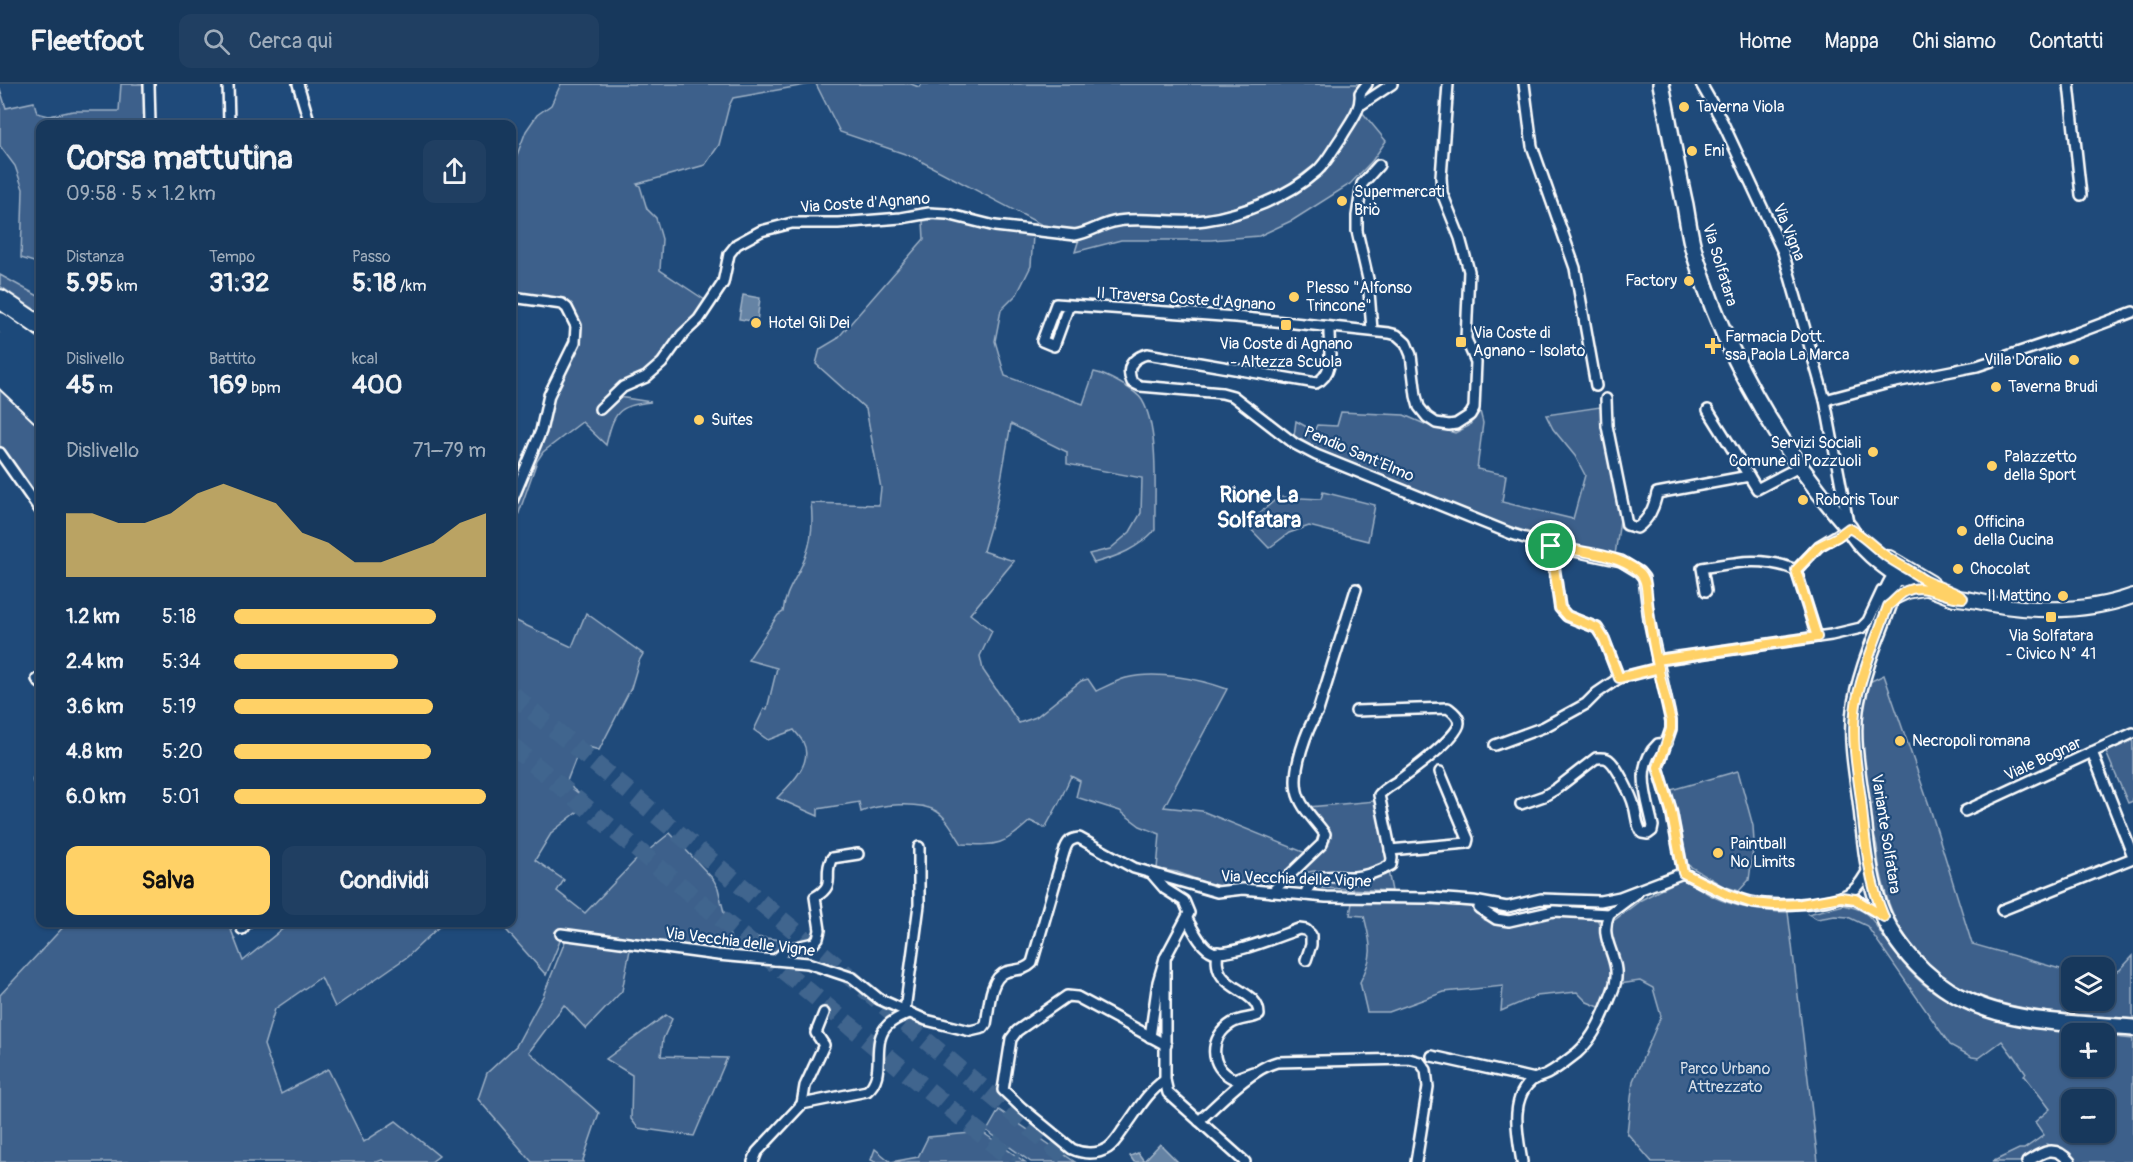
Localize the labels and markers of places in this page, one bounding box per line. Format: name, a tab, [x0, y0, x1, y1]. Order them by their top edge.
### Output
place label: Taverna Viola	[1696, 97, 1784, 117]
marker: Taverna Viola	[1677, 100, 1691, 114]
place label: Eni	[1704, 141, 1724, 161]
marker: Eni	[1685, 144, 1699, 158]
place label: Supermercati Briò	[1354, 182, 1445, 220]
marker: Supermercati Briò	[1335, 194, 1349, 208]
place label: Factory	[1625, 271, 1677, 291]
marker: Factory	[1682, 274, 1696, 288]
place label: Plesso "Alfonso Trincone"	[1306, 278, 1412, 316]
marker: Plesso "Alfonso Trincone"	[1287, 290, 1301, 304]
place label: Hotel Gli Dei	[768, 313, 850, 333]
marker: Hotel Gli Dei	[749, 316, 763, 330]
marker: Via Coste di Agnano - Altezza Scuola	[1279, 318, 1293, 332]
place label: Via Coste di Agnano - Isolato	[1473, 323, 1586, 361]
place label: Farmacia Dott. ssa Paola La Marca	[1725, 327, 1849, 365]
place label: Via Coste di Agnano - Altezza Scuola	[1219, 334, 1353, 372]
marker: Via Coste di Agnano - Isolato	[1454, 335, 1468, 349]
marker: Farmacia Dott. ssa Paola La Marca	[1706, 339, 1720, 353]
place label: Villa Doralio	[1984, 350, 2062, 370]
marker: Villa Doralio	[2067, 353, 2081, 367]
place label: Taverna Brudi	[2008, 377, 2098, 397]
marker: Taverna Brudi	[1989, 380, 2003, 394]
place label: Suites	[711, 410, 753, 430]
marker: Suites	[692, 413, 706, 427]
place label: Servizi Sociali Comune di Pozzuoli	[1729, 433, 1861, 471]
marker: Servizi Sociali Comune di Pozzuoli	[1866, 445, 1880, 459]
place label: Palazzetto della Sport	[2004, 447, 2077, 485]
marker: Palazzetto della Sport	[1985, 459, 1999, 473]
place label: Roboris Tour	[1815, 490, 1899, 510]
marker: Roboris Tour	[1796, 493, 1810, 507]
place label: Officina della Cucina	[1974, 512, 2054, 550]
pin	[1525, 520, 1576, 571]
marker: Officina della Cucina	[1955, 524, 1969, 538]
place label: Chocolat	[1970, 559, 2030, 579]
marker: Chocolat	[1951, 562, 1965, 576]
place label: Il Mattino	[1987, 586, 2051, 606]
marker: Il Mattino	[2056, 589, 2070, 603]
marker: Via Solfatara - Civico N° 41	[2044, 610, 2058, 624]
place label: Via Solfatara - Civico N° 41	[2006, 626, 2096, 664]
place label: Necropoli romana	[1912, 731, 2030, 751]
marker: Necropoli romana	[1893, 734, 1907, 748]
place label: Paintball No Limits	[1730, 834, 1795, 872]
marker: Paintball No Limits	[1711, 846, 1725, 860]

